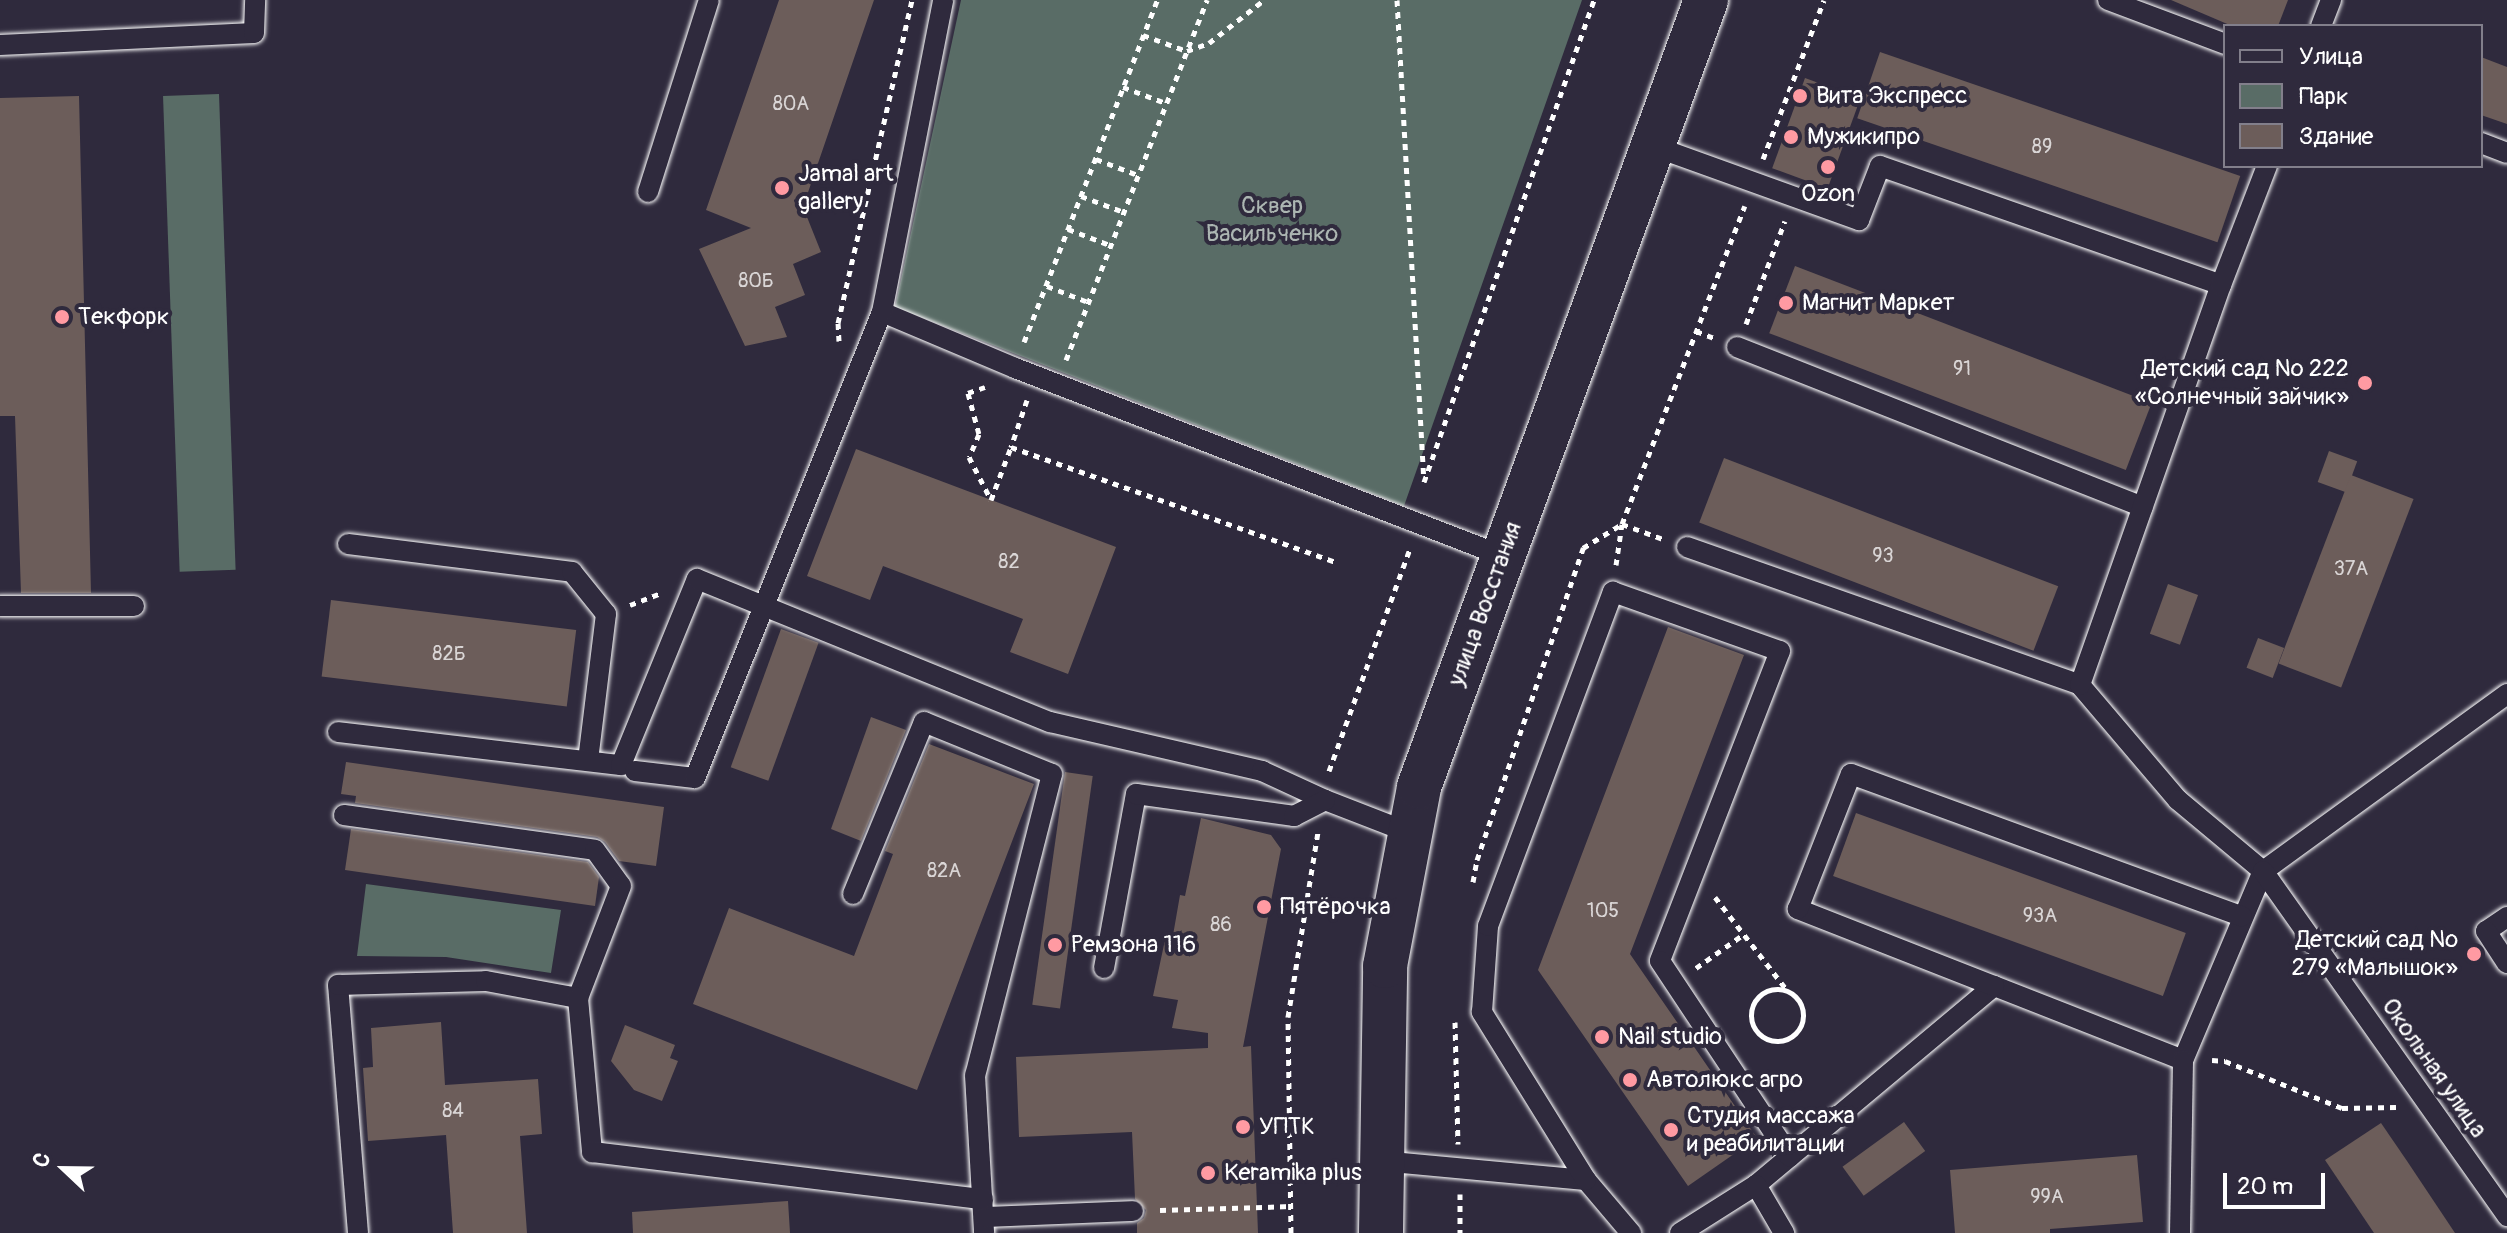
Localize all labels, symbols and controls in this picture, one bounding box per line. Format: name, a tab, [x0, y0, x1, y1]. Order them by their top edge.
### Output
legend	[2223, 24, 2483, 168]
text: Улица	[2299, 42, 2363, 71]
place label: Вита Экспресс	[1816, 82, 1967, 110]
text: Парк	[2299, 82, 2348, 111]
marker: Вита Экспресс	[1791, 87, 1809, 105]
house number: 80А	[773, 91, 809, 115]
text: Здание	[2299, 122, 2373, 151]
place label: Мужикипро	[1807, 123, 1920, 151]
marker: Мужикипро	[1782, 128, 1800, 146]
house number: 89	[2032, 134, 2052, 158]
marker: Ozon	[1819, 158, 1837, 176]
place label: Jamal art gallery	[798, 160, 893, 216]
marker: Jamal art gallery	[773, 179, 791, 197]
place label: Ozon	[1801, 180, 1855, 208]
park label: Сквер Васильченко	[1206, 192, 1338, 248]
house number: 80Б	[738, 268, 774, 292]
place label: Магнит Маркет	[1802, 289, 1955, 317]
marker: Магнит Маркет	[1777, 294, 1795, 312]
place label: Текфорк	[78, 303, 169, 331]
marker: Текфорк	[53, 308, 71, 326]
place label: Детский сад № 222 «Солнечный зайчик»	[2135, 355, 2349, 411]
house number: 91	[1953, 356, 1971, 380]
marker: Детский сад № 222 «Солнечный зайчик»	[2356, 374, 2374, 392]
street label: улица Восстания	[1442, 518, 1528, 690]
house number: 93	[1872, 543, 1894, 567]
house number: 82	[998, 549, 1020, 573]
house number: 37А	[2334, 556, 2368, 580]
house number: 82Б	[432, 641, 466, 665]
house number: 82А	[927, 858, 961, 882]
place label: Пятёрочка	[1280, 893, 1391, 921]
marker: Пятёрочка	[1255, 898, 1273, 916]
house number: 105	[1587, 898, 1619, 922]
house number: 93А	[2023, 903, 2057, 927]
house number: 86	[1210, 912, 1232, 936]
place label: Детский сад № 279 «Малышок»	[2291, 926, 2458, 982]
place label: Ремзона 116	[1071, 931, 1196, 959]
marker: Ремзона 116	[1046, 936, 1064, 954]
marker: Детский сад № 279 «Малышок»	[2465, 945, 2483, 963]
street label: Окольная улица	[2375, 993, 2493, 1143]
place label: Nail studio	[1618, 1023, 1722, 1051]
marker: Nail studio	[1593, 1028, 1611, 1046]
place label: Автолюкс агро	[1646, 1066, 1803, 1094]
marker: Автолюкс агро	[1621, 1071, 1639, 1089]
house number: 84	[442, 1098, 464, 1122]
place label: Студия массажа и реабилитации	[1687, 1102, 1855, 1158]
place label: УПТК	[1259, 1113, 1315, 1141]
marker: УПТК	[1234, 1118, 1252, 1136]
marker: Студия массажа и реабилитации	[1662, 1121, 1680, 1139]
north arrow	[24, 1129, 104, 1209]
text: С	[26, 1148, 57, 1172]
scale bar	[2227, 1157, 2329, 1207]
place label: Keramika plus	[1224, 1159, 1362, 1187]
marker: Keramika plus	[1199, 1164, 1217, 1182]
text: 20 m	[2237, 1172, 2293, 1201]
house number: 99А	[2030, 1184, 2064, 1208]

